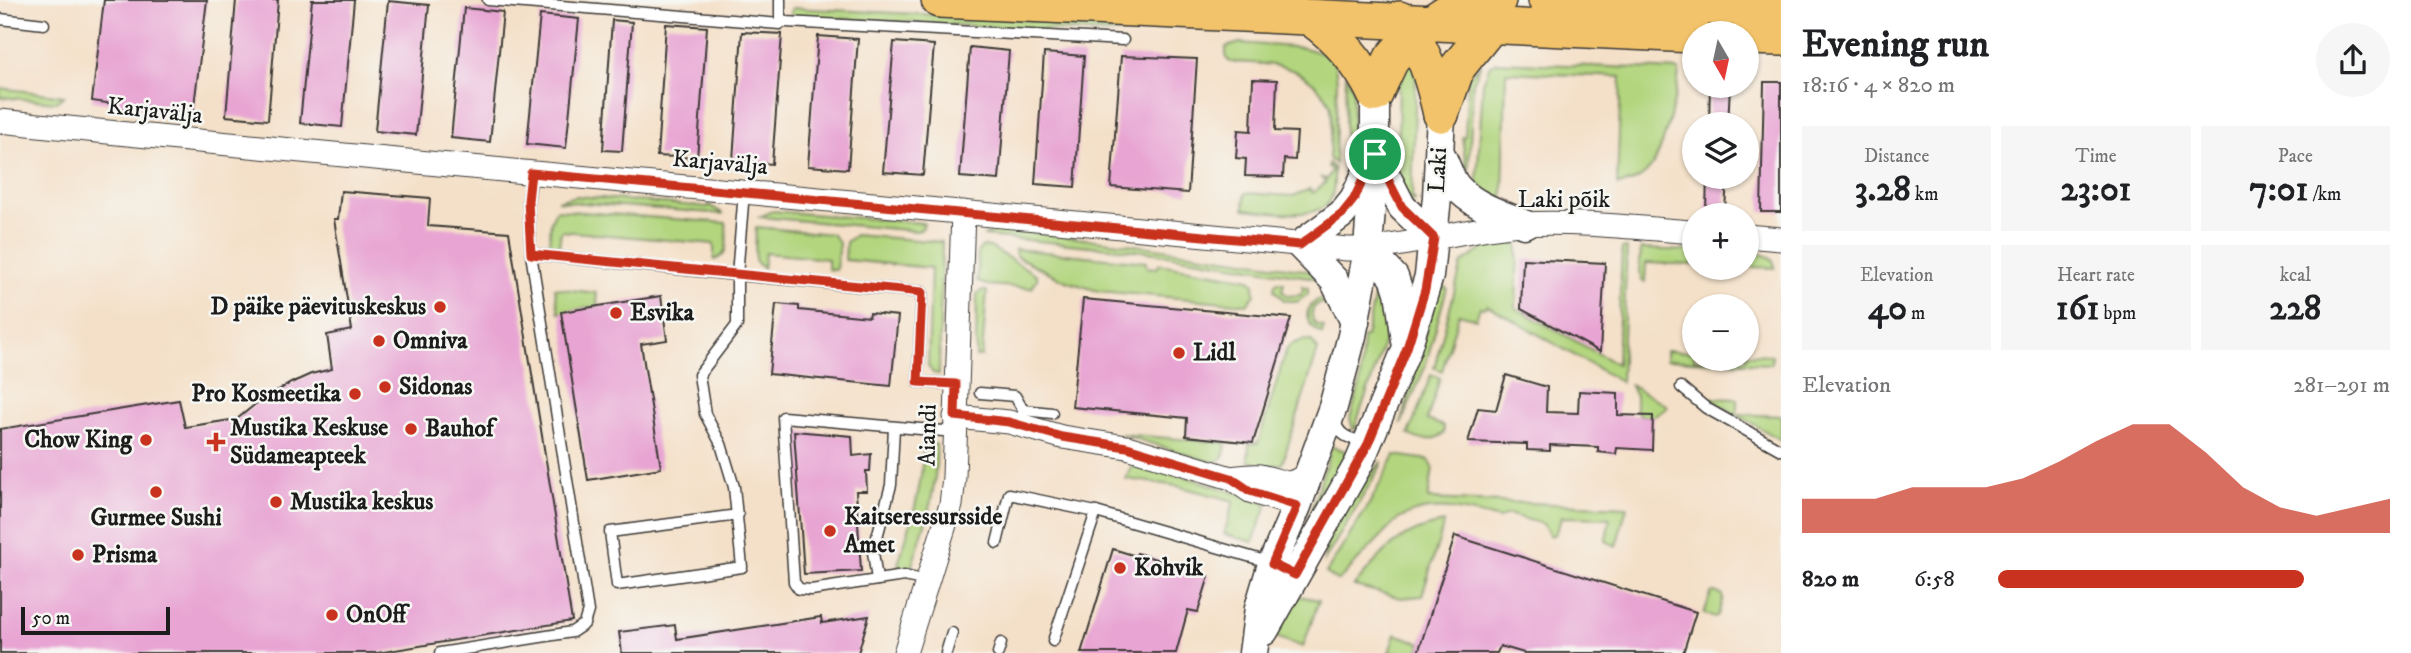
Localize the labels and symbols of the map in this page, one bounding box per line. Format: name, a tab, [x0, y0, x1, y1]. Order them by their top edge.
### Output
north arrow	[1682, 21, 1759, 98]
street label: Karjavälja	[106, 91, 205, 131]
pin	[1345, 124, 1405, 184]
street label: Karjavälja	[671, 144, 770, 182]
street label: Laki	[1422, 146, 1454, 194]
street label: Laki põik	[1518, 185, 1610, 215]
place label: D päike päevituskeskus	[211, 292, 426, 322]
place label: Esvika	[630, 298, 695, 328]
marker: D päike päevituskeskus	[432, 299, 448, 315]
marker: Esvika	[608, 305, 624, 321]
place label: Omniva	[393, 326, 468, 356]
marker: Omniva	[371, 333, 387, 349]
place label: Lidl	[1193, 338, 1236, 368]
marker: Lidl	[1171, 345, 1187, 361]
place label: Sidonas	[399, 372, 472, 402]
place label: Pro Kosmeetika	[191, 379, 342, 409]
marker: Sidonas	[377, 379, 393, 395]
marker: Pro Kosmeetika	[347, 386, 363, 402]
street label: Aiandi	[912, 404, 944, 466]
place label: Mustika Keskuse Südameapteek	[230, 413, 388, 471]
place label: Bauhof	[425, 414, 498, 444]
marker: Bauhof	[403, 421, 419, 437]
place label: Chow King	[24, 425, 133, 455]
marker: Chow King	[138, 432, 154, 448]
marker: Mustika Keskuse Südameapteek	[208, 434, 224, 450]
marker: Gurmee Sushi	[148, 484, 164, 500]
place label: Mustika keskus	[290, 487, 433, 517]
marker: Mustika keskus	[268, 494, 284, 510]
place label: Kaitseressursside Amet	[843, 502, 1002, 560]
place label: Gurmee Sushi	[90, 503, 222, 533]
marker: Kaitseressursside Amet	[822, 523, 838, 539]
place label: Prisma	[92, 540, 158, 570]
marker: Prisma	[70, 547, 86, 563]
place label: Kohvik	[1134, 553, 1204, 583]
marker: Kohvik	[1112, 560, 1128, 576]
place label: OnOff	[346, 600, 410, 630]
scale bar	[21, 604, 170, 636]
marker: OnOff	[324, 607, 340, 623]

